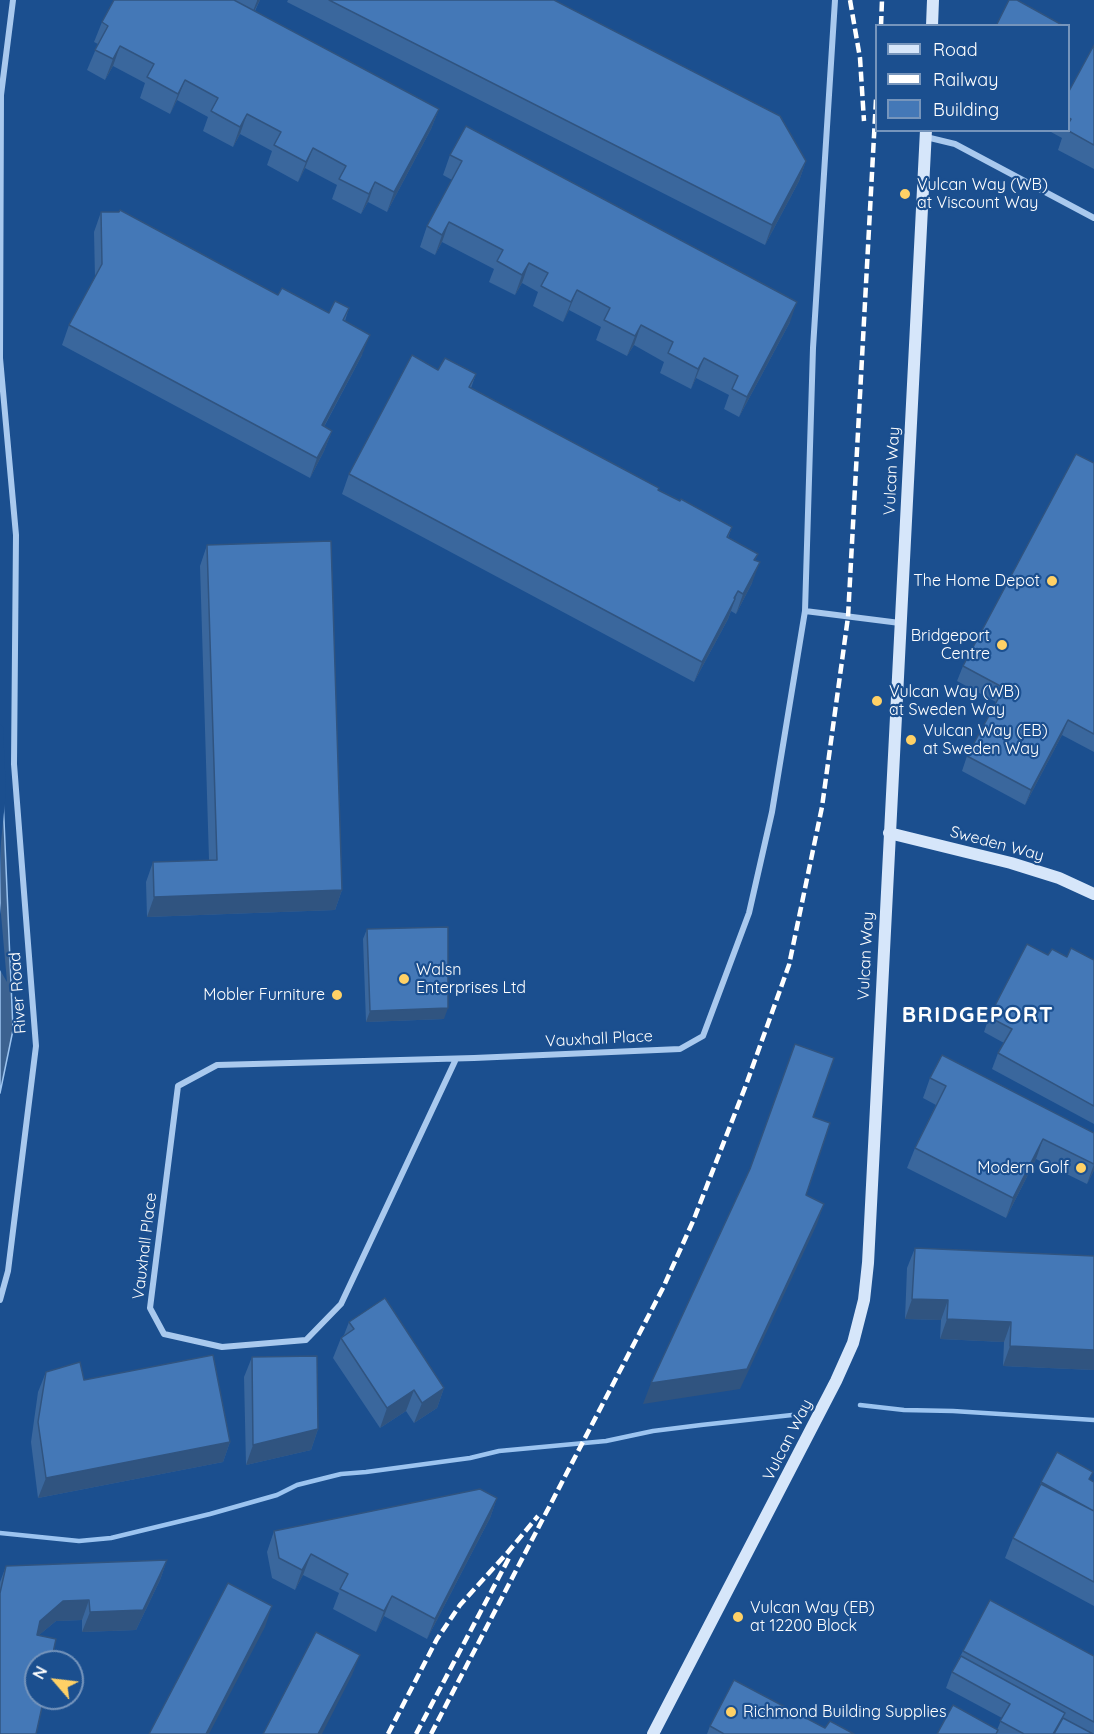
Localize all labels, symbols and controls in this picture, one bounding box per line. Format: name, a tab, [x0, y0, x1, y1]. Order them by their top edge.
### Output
legend	[875, 24, 1070, 132]
text: Road	[933, 38, 978, 61]
text: Railway	[933, 68, 999, 91]
text: Building	[933, 98, 999, 121]
place label: Vulcan Way (WB) at Viscount Way	[917, 175, 1048, 213]
marker: Vulcan Way (WB) at Viscount Way	[898, 187, 912, 201]
street label: Vulcan Way	[880, 426, 904, 516]
place label: The Home Depot	[913, 571, 1040, 591]
marker: The Home Depot	[1045, 574, 1059, 588]
place label: Bridgeport Centre	[911, 626, 990, 664]
marker: Bridgeport Centre	[995, 638, 1009, 652]
place label: Vulcan Way (WB) at Sweden Way	[889, 682, 1020, 720]
marker: Vulcan Way (WB) at Sweden Way	[870, 694, 884, 708]
place label: Vulcan Way (EB) at Sweden Way	[923, 721, 1048, 759]
marker: Vulcan Way (EB) at Sweden Way	[904, 733, 918, 747]
street label: Sweden Way	[948, 822, 1046, 866]
street label: Vulcan Way	[854, 911, 878, 1001]
street label: River Road	[6, 952, 30, 1034]
place label: Walsn Enterprises Ltd	[416, 960, 526, 998]
marker: Walsn Enterprises Ltd	[397, 972, 411, 986]
place label: Mobler Furniture	[203, 985, 325, 1005]
marker: Mobler Furniture	[330, 988, 344, 1002]
district label: BRIDGEPORT	[902, 1002, 1054, 1028]
street label: Vauxhall Place	[545, 1027, 653, 1051]
place label: Modern Golf	[977, 1158, 1069, 1178]
marker: Modern Golf	[1074, 1161, 1088, 1175]
street label: Vauxhall Place	[129, 1191, 161, 1301]
street label: Vulcan Way	[759, 1396, 817, 1484]
place label: Vulcan Way (EB) at 12200 Block	[750, 1598, 875, 1636]
marker: Vulcan Way (EB) at 12200 Block	[731, 1610, 745, 1624]
north arrow	[24, 1650, 84, 1710]
text: N	[28, 1663, 51, 1682]
place label: Richmond Building Supplies	[743, 1702, 946, 1722]
marker: Richmond Building Supplies	[724, 1705, 738, 1719]

